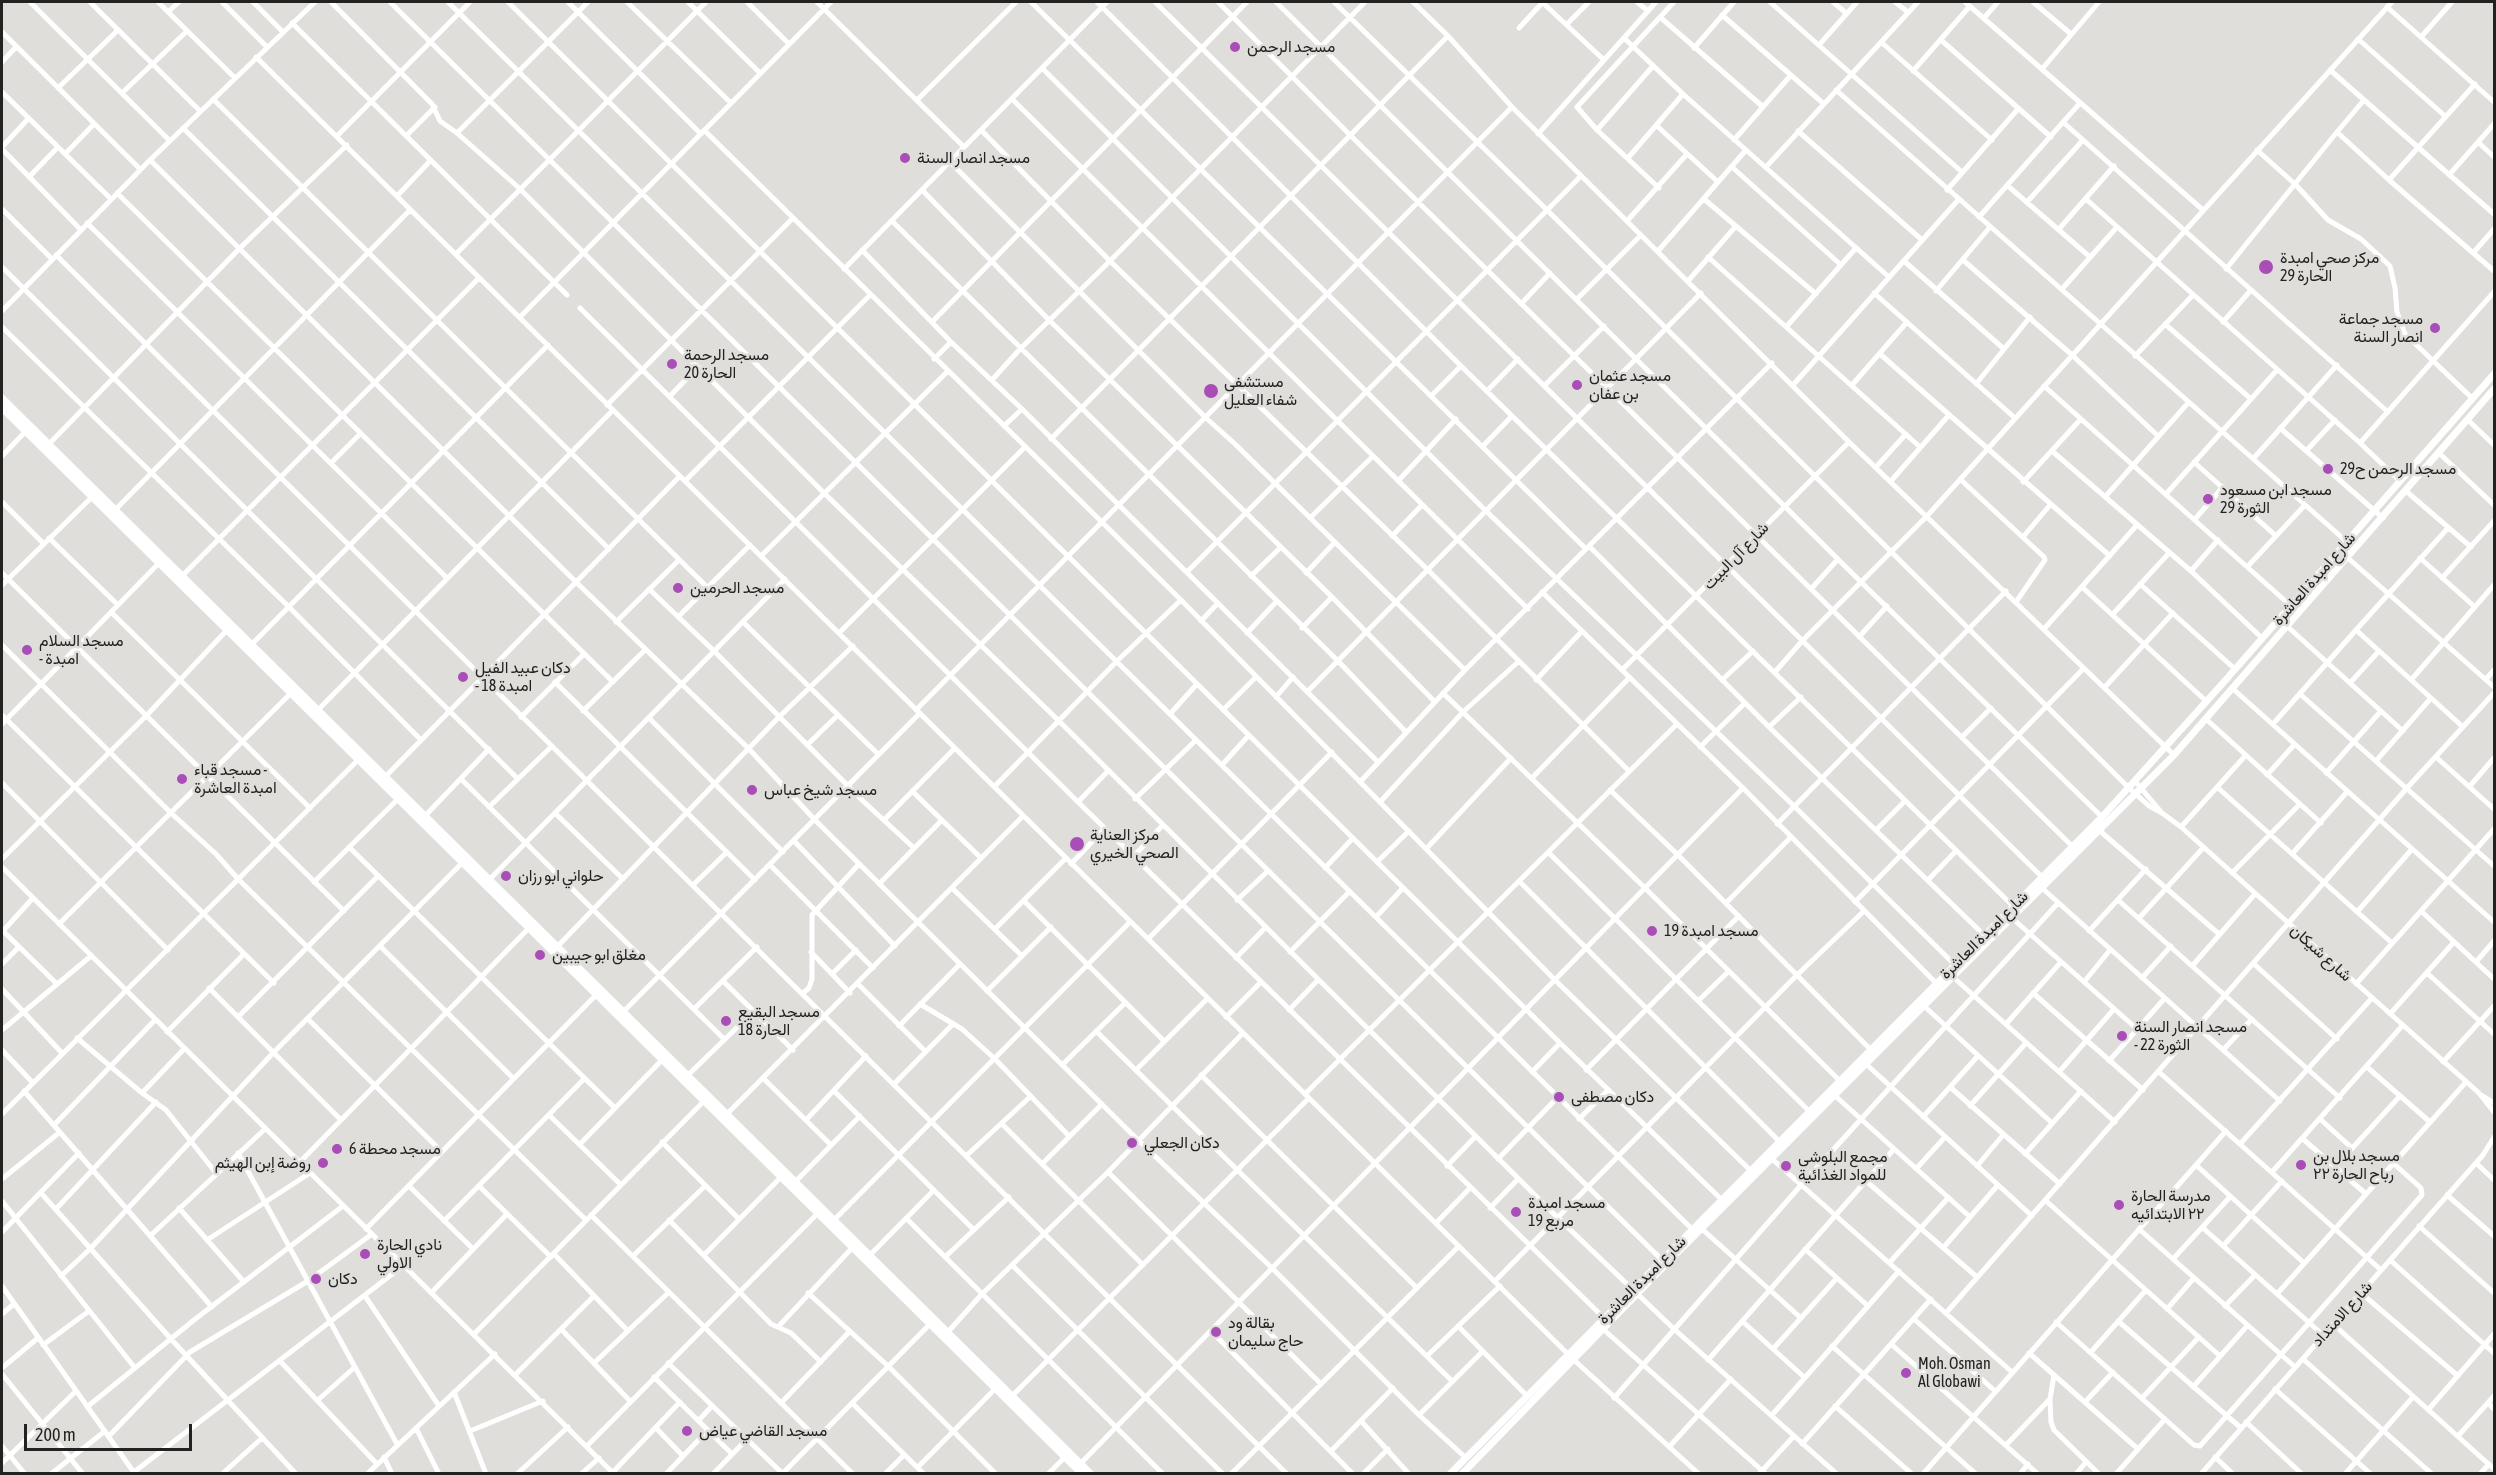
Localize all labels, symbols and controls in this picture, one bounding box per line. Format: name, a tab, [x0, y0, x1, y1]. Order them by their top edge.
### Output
place label: مسجد الرحمن	[1247, 37, 1335, 57]
marker: مسجد الرحمن	[1228, 40, 1242, 54]
place label: مسجد انصار السنة	[917, 148, 1030, 168]
marker: مسجد انصار السنة	[898, 151, 912, 165]
place label: مركز صحي امبدة الحارة 29	[2280, 248, 2379, 286]
marker: مركز صحي امبدة الحارة 29	[2257, 258, 2275, 276]
place label: مسجد جماعة انصار السنة	[2339, 309, 2423, 347]
marker: مسجد جماعة انصار السنة	[2428, 321, 2442, 335]
place label: مسجد الرحمة الحارة 20	[684, 345, 769, 383]
marker: مسجد الرحمة الحارة 20	[665, 357, 679, 371]
place label: مسجد عثمان بن عفان	[1589, 366, 1671, 404]
place label: مستشفى شفاء العليل	[1224, 372, 1297, 410]
marker: مسجد عثمان بن عفان	[1570, 378, 1584, 392]
marker: مستشفى شفاء العليل	[1202, 382, 1220, 400]
place label: مسجد الرحمن ح29	[2340, 459, 2456, 479]
marker: مسجد الرحمن ح29	[2321, 462, 2335, 476]
place label: مسجد ابن مسعود الثورة 29	[2220, 480, 2332, 518]
marker: مسجد ابن مسعود الثورة 29	[2201, 492, 2215, 506]
street label: شارع آل البيت	[1699, 518, 1773, 594]
street label: شارع امبدة العاشرة	[2268, 529, 2360, 629]
place label: مسجد الحرمين	[690, 578, 784, 598]
marker: مسجد الحرمين	[671, 581, 685, 595]
place label: مسجد السلام - امبدة	[39, 631, 124, 669]
marker: مسجد السلام - امبدة	[20, 643, 34, 657]
place label: دكان عبيد الفيل - امبدة 18	[475, 658, 571, 696]
marker: دكان عبيد الفيل - امبدة 18	[456, 670, 470, 684]
place label: مسجد قباء - امبدة العاشرة	[194, 760, 277, 798]
marker: مسجد قباء - امبدة العاشرة	[175, 772, 189, 786]
place label: مسجد شيخ عباس	[764, 780, 877, 800]
marker: مسجد شيخ عباس	[745, 783, 759, 797]
place label: مركز العناية الصحي الخيري	[1090, 825, 1179, 863]
marker: مركز العناية الصحي الخيري	[1068, 835, 1086, 853]
place label: حلواني ابو رزان	[518, 866, 604, 886]
marker: حلواني ابو رزان	[499, 869, 513, 883]
street label: شارع امبدة العاشرة	[1936, 887, 2032, 983]
street label: شارع شيكان	[2286, 920, 2356, 986]
place label: مسجد امبدة 19	[1664, 921, 1759, 941]
marker: مسجد امبدة 19	[1645, 924, 1659, 938]
place label: مغلق ابو جيبين	[552, 945, 646, 965]
marker: مغلق ابو جيبين	[533, 948, 547, 962]
place label: مسجد البقيع الحارة 18	[738, 1002, 820, 1040]
marker: مسجد البقيع الحارة 18	[719, 1014, 733, 1028]
place label: مسجد انصار السنة - الثورة 22	[2134, 1017, 2247, 1055]
marker: مسجد انصار السنة - الثورة 22	[2115, 1029, 2129, 1043]
place label: دكان مصطفى	[1571, 1087, 1654, 1107]
marker: دكان مصطفى	[1552, 1090, 1566, 1104]
place label: دكان الجعلي	[1144, 1133, 1220, 1153]
marker: دكان الجعلي	[1125, 1136, 1139, 1150]
place label: مسجد محطة 6	[349, 1139, 441, 1159]
marker: مسجد محطة 6	[330, 1142, 344, 1156]
place label: مسجد بلال بن رباح الحارة ٢٢	[2313, 1146, 2400, 1184]
place label: مجمع البلوشي للمواد الغذائية	[1798, 1147, 1887, 1185]
place label: روضة إبن الهيثم	[215, 1153, 311, 1173]
marker: روضة إبن الهيثم	[316, 1156, 330, 1170]
marker: مسجد بلال بن رباح الحارة ٢٢	[2294, 1158, 2308, 1172]
marker: مجمع البلوشي للمواد الغذائية	[1779, 1159, 1793, 1173]
place label: مدرسة الحارة ٢٢ الابتدائيه	[2131, 1186, 2210, 1224]
place label: مسجد امبدة مربع 19	[1528, 1193, 1605, 1231]
marker: مدرسة الحارة ٢٢ الابتدائيه	[2112, 1198, 2126, 1212]
marker: مسجد امبدة مربع 19	[1509, 1205, 1523, 1219]
street label: شارع امبدة العاشرة	[1594, 1232, 1690, 1328]
place label: نادي الحارة الاولي	[377, 1235, 442, 1273]
marker: نادي الحارة الاولي	[358, 1247, 372, 1261]
place label: دكان	[328, 1269, 358, 1289]
marker: دكان	[309, 1272, 323, 1286]
street label: شارع الامتداد	[2308, 1277, 2376, 1351]
place label: بقالة ود حاج سليمان	[1228, 1313, 1303, 1351]
marker: بقالة ود حاج سليمان	[1209, 1325, 1223, 1339]
place label: Moh. Osman Al Globawi	[1918, 1354, 1991, 1392]
marker: Moh. Osman Al Globawi	[1899, 1366, 1913, 1380]
scale bar	[27, 1412, 195, 1450]
place label: مسجد القاضي عياض	[699, 1421, 827, 1441]
text: 200 m	[35, 1424, 76, 1445]
marker: مسجد القاضي عياض	[680, 1424, 694, 1438]

